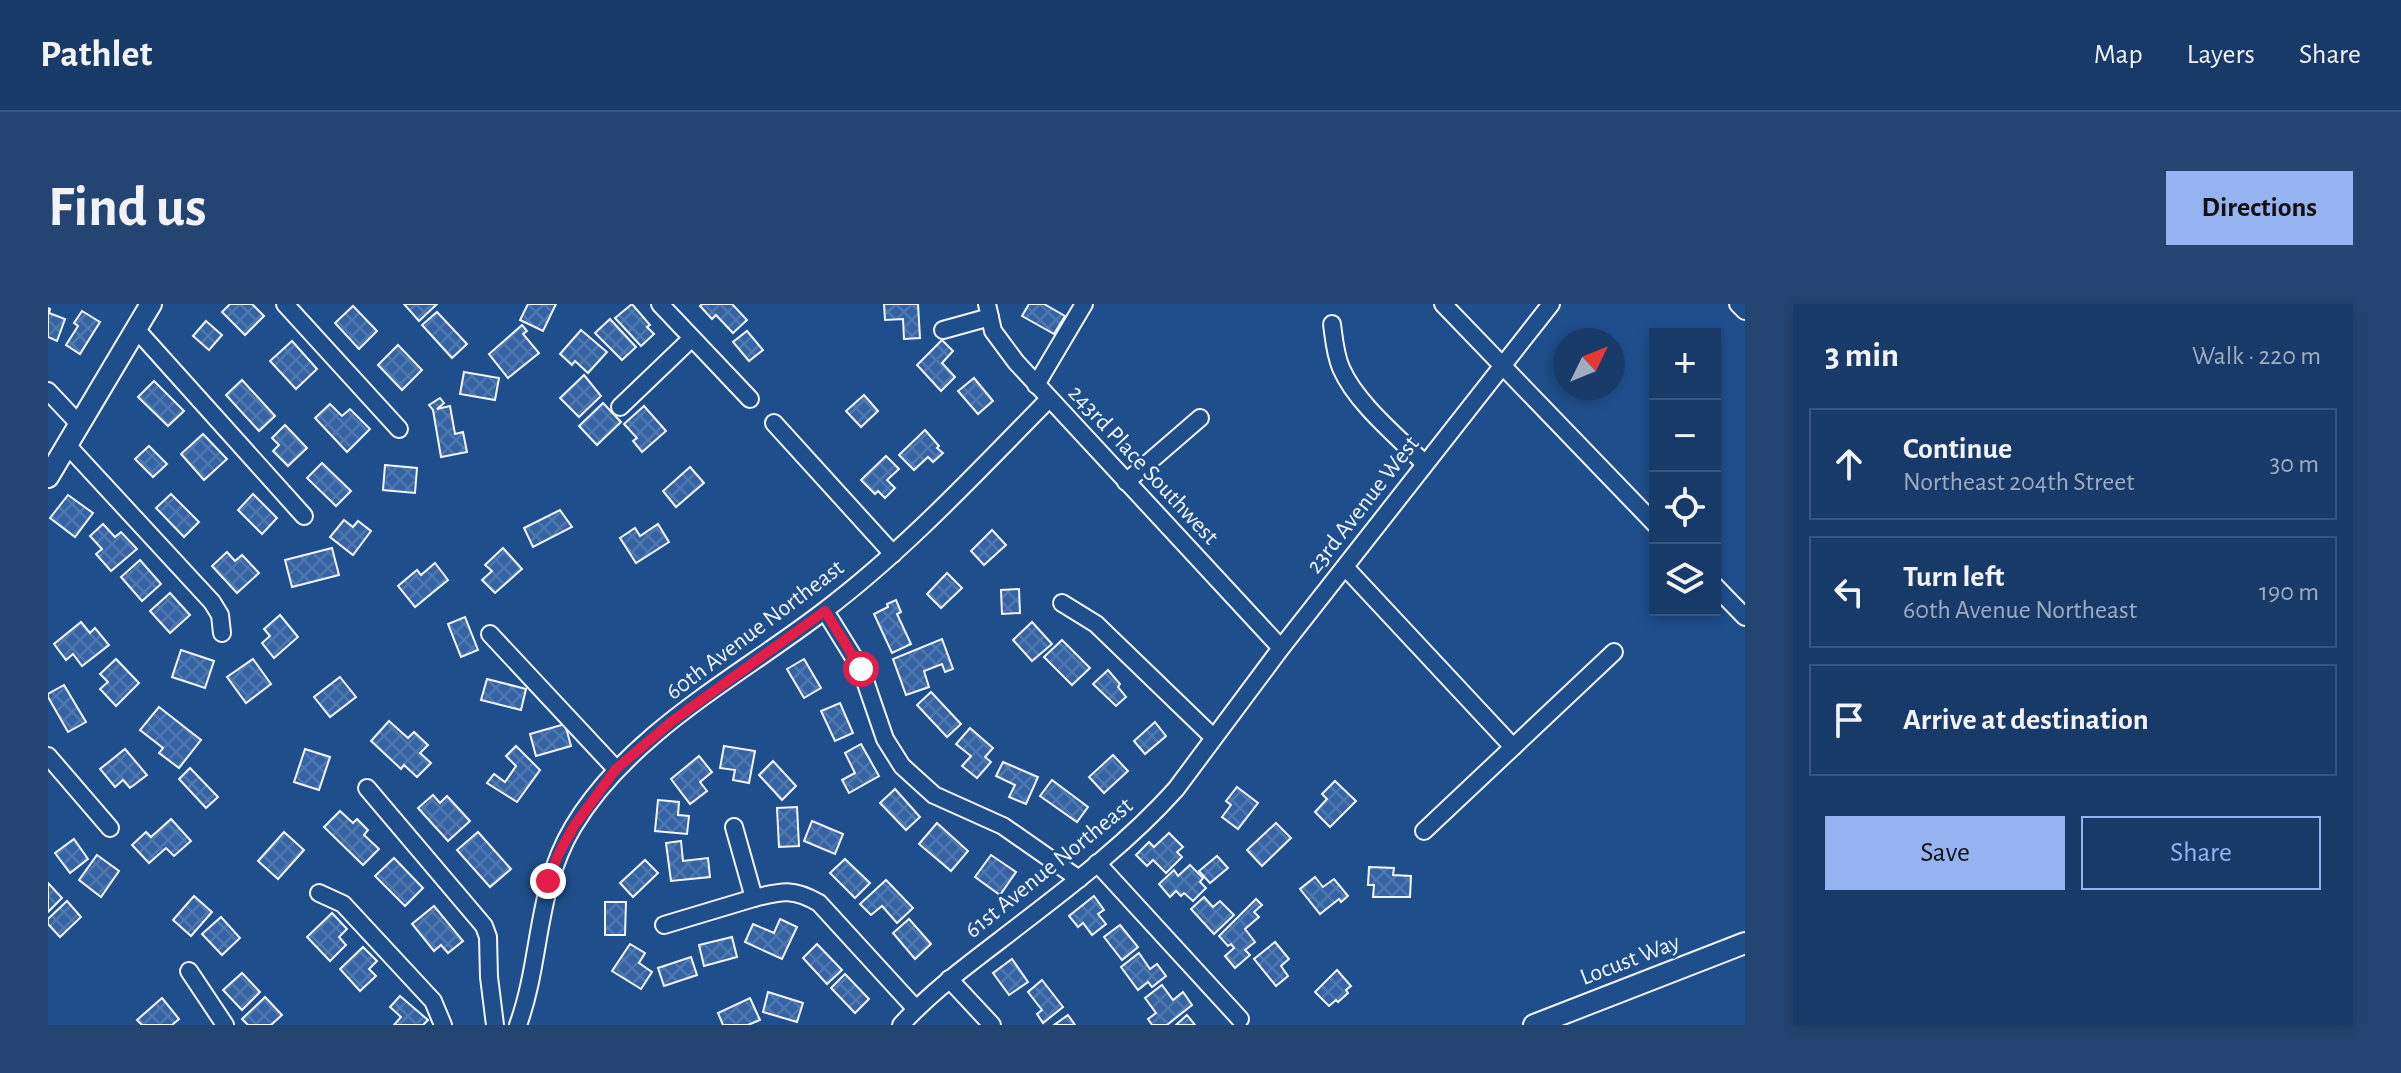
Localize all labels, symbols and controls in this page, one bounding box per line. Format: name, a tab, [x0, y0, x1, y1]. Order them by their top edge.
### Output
text: Pathlet	[40, 36, 152, 74]
text: Map	[2094, 41, 2143, 69]
text: Layers	[2187, 41, 2255, 69]
text: Share	[2299, 41, 2361, 69]
button: Directions	[2166, 171, 2353, 245]
text: Find us	[48, 180, 206, 236]
north arrow	[1553, 328, 1625, 400]
map controls	[1649, 328, 1721, 616]
button: +	[1649, 328, 1721, 400]
text: 3 min	[1825, 339, 1899, 373]
text: Walk · 220 m	[2192, 343, 2321, 369]
street label: 243rd Place Southwest	[1063, 381, 1223, 550]
button: −	[1649, 400, 1721, 472]
street label: 23rd Avenue West	[1302, 432, 1424, 578]
text: Continue	[1903, 434, 2012, 464]
icon: ahead	[1827, 442, 1871, 486]
text: 30 m	[2269, 451, 2319, 477]
text: Northeast 204th Street	[1903, 469, 2135, 495]
button: locate	[1649, 472, 1721, 544]
button: layers	[1649, 544, 1721, 616]
street label: 60th Avenue Northeast	[662, 555, 849, 705]
text: Turn left	[1903, 562, 2004, 592]
icon: left	[1827, 570, 1871, 614]
text: 190 m	[2259, 579, 2319, 605]
text: 60th Avenue Northeast	[1903, 597, 2137, 623]
route start	[843, 651, 879, 687]
icon: arrive	[1827, 698, 1871, 742]
text: Arrive at destination	[1903, 705, 2149, 735]
street label: 61st Avenue Northeast	[961, 793, 1138, 943]
button: Save	[1825, 816, 2065, 890]
button: Share	[2081, 816, 2321, 890]
route end	[530, 863, 566, 899]
street label: Locust Way	[1577, 930, 1683, 990]

